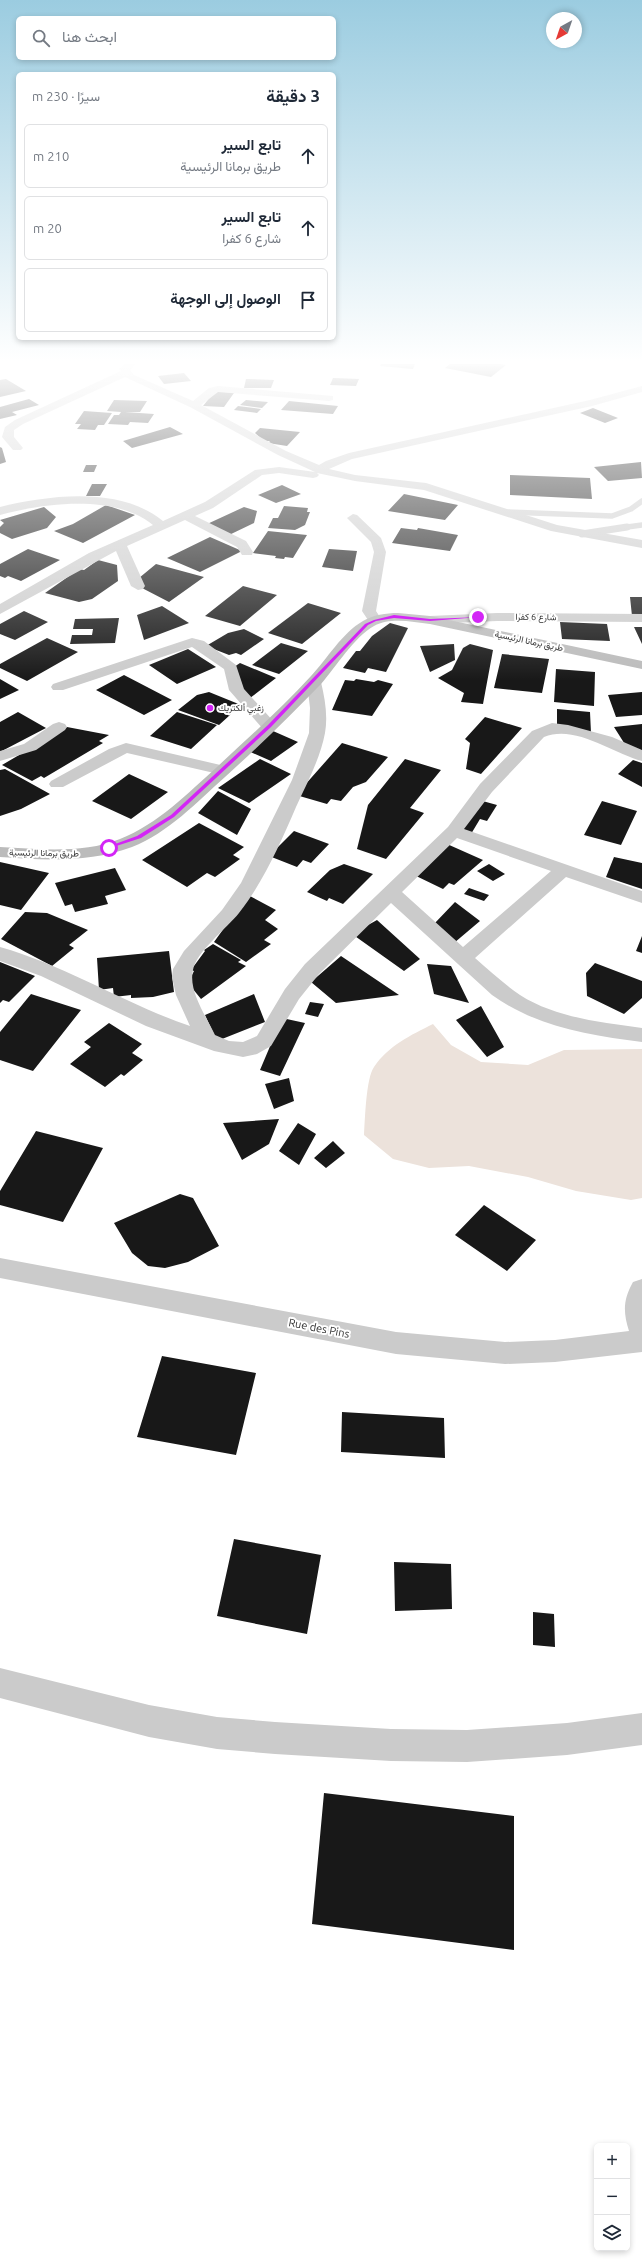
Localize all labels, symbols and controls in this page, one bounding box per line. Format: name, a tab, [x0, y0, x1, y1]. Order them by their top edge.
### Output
north arrow	[546, 12, 582, 48]
search box	[16, 16, 336, 60]
icon: search	[30, 27, 52, 49]
text: ابحث هنا	[62, 28, 117, 45]
text: 3 دقيقة	[266, 86, 320, 105]
text: سيرًا · 230 m	[32, 89, 100, 103]
text: تابع السير	[222, 136, 281, 153]
icon: ahead	[297, 145, 319, 167]
text: 210 m	[33, 149, 69, 163]
text: طريق برمانا الرئيسية	[180, 159, 281, 173]
text: تابع السير	[222, 208, 281, 225]
icon: ahead	[297, 217, 319, 239]
text: 20 m	[33, 221, 62, 235]
text: شارع 6 كفرا	[222, 231, 281, 245]
icon: arrive	[297, 289, 319, 311]
text: الوصول إلى الوجهة	[170, 290, 281, 307]
route end	[469, 608, 487, 626]
street label: شارع 6 كفرا	[516, 612, 556, 623]
street label: طريق برمانا الرئيسية	[494, 629, 564, 654]
marker: زغبي ألكتريك	[205, 703, 215, 713]
place label: زغبي ألكتريك	[218, 703, 264, 715]
route start	[100, 839, 118, 857]
street label: طريق برمانا الرئيسية	[9, 847, 79, 860]
street label: Rue des Pins	[288, 1316, 351, 1340]
map controls	[594, 2143, 630, 2251]
button: +	[594, 2143, 630, 2179]
button: −	[594, 2179, 630, 2215]
button: layers	[594, 2215, 630, 2251]

